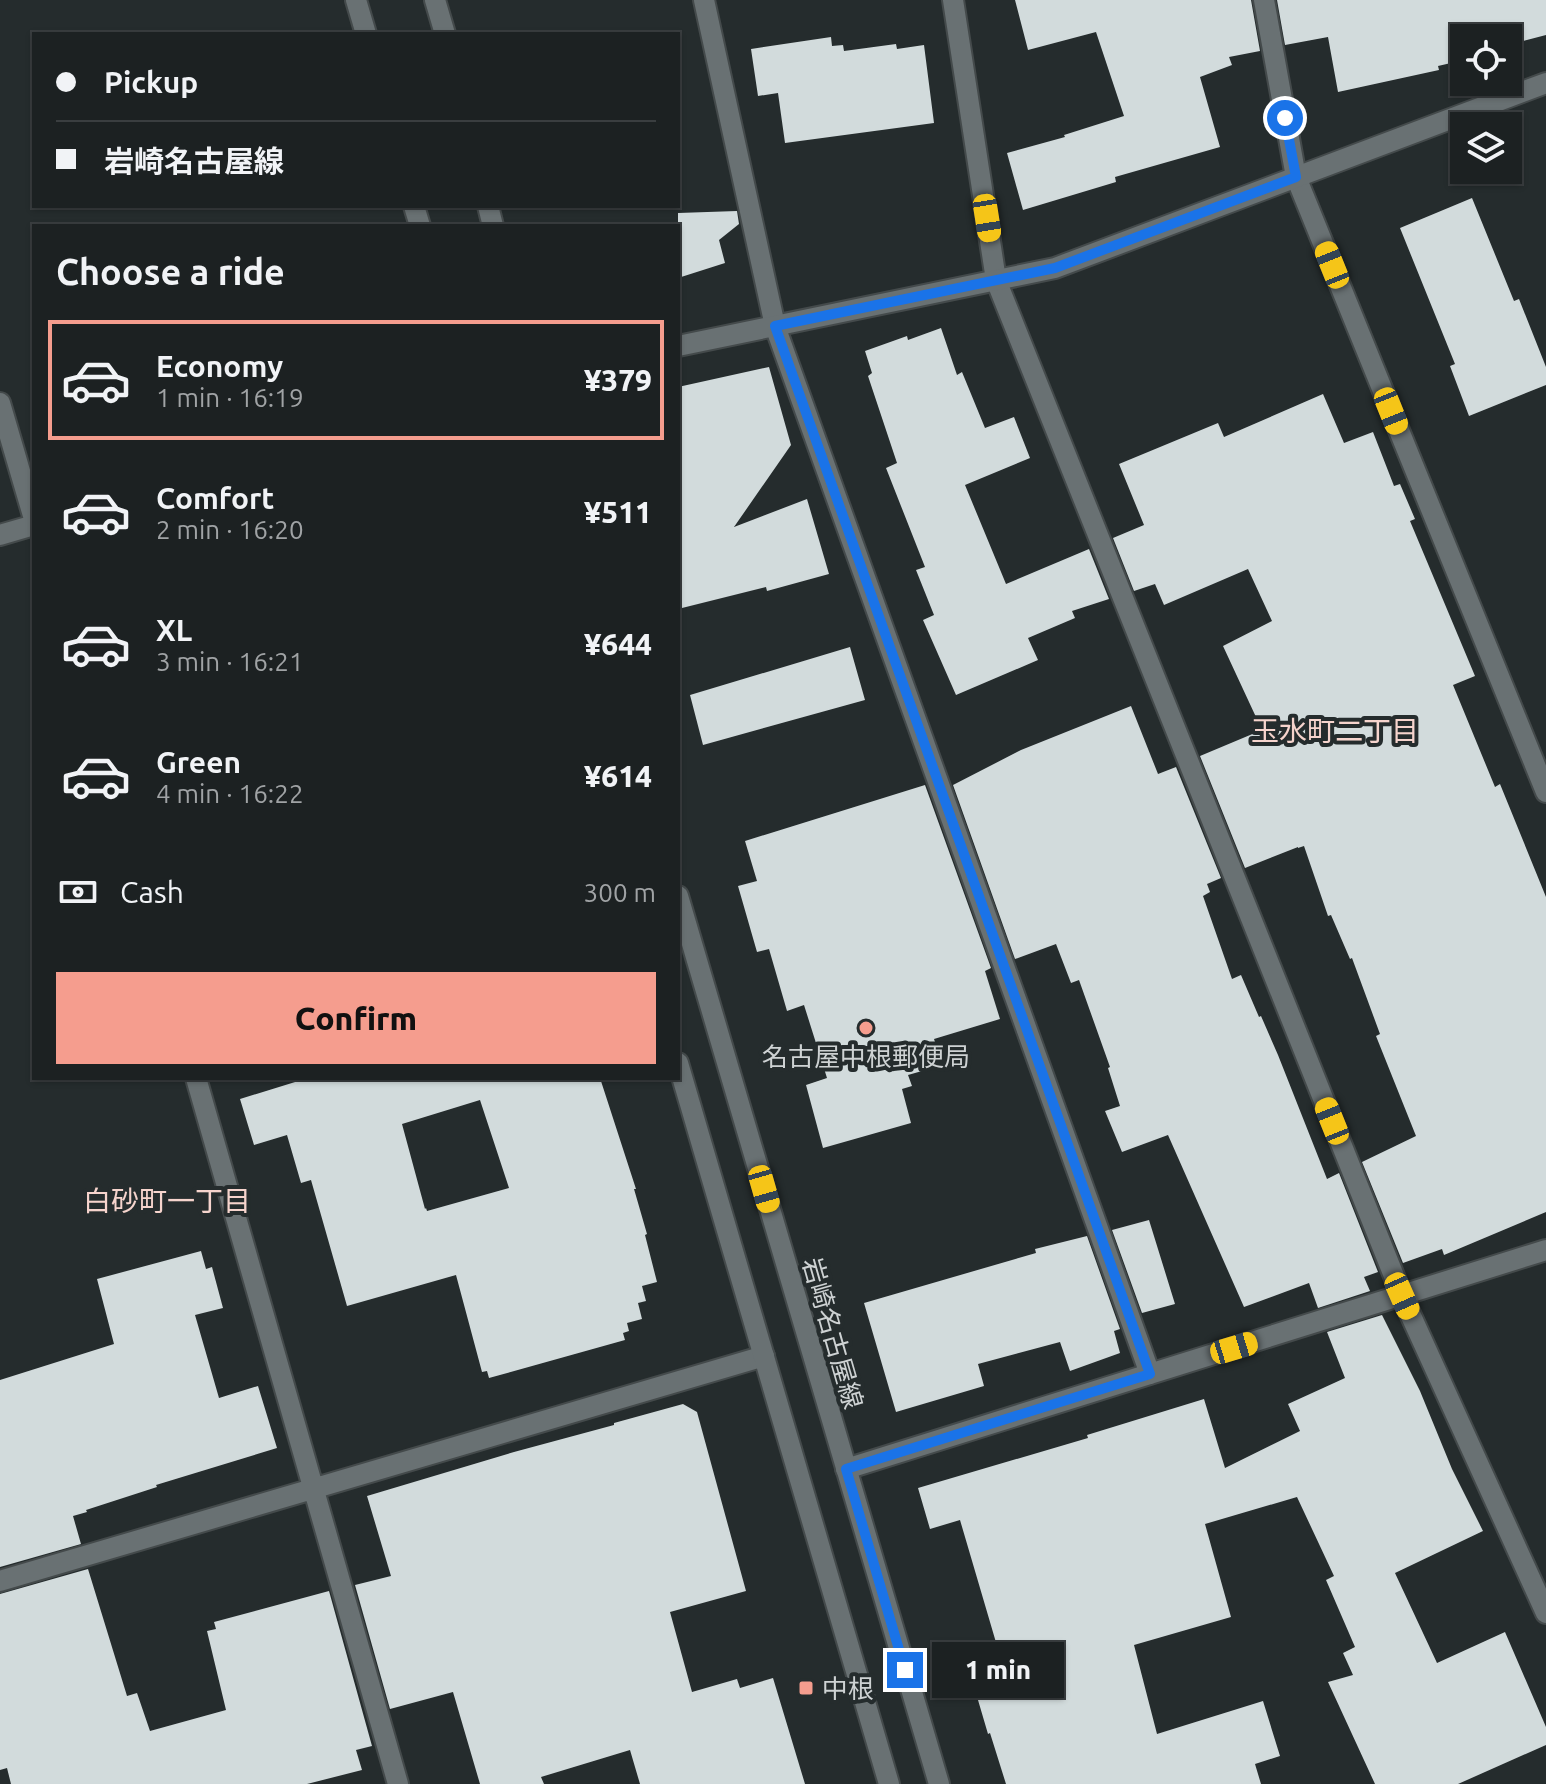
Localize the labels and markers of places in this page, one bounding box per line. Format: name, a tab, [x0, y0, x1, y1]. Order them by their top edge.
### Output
marker: 名古屋中根郵便局	[857, 1019, 875, 1037]
place label: 名古屋中根郵便局	[762, 1042, 970, 1071]
place label: 中根	[822, 1674, 874, 1703]
marker: 中根	[797, 1679, 815, 1697]

